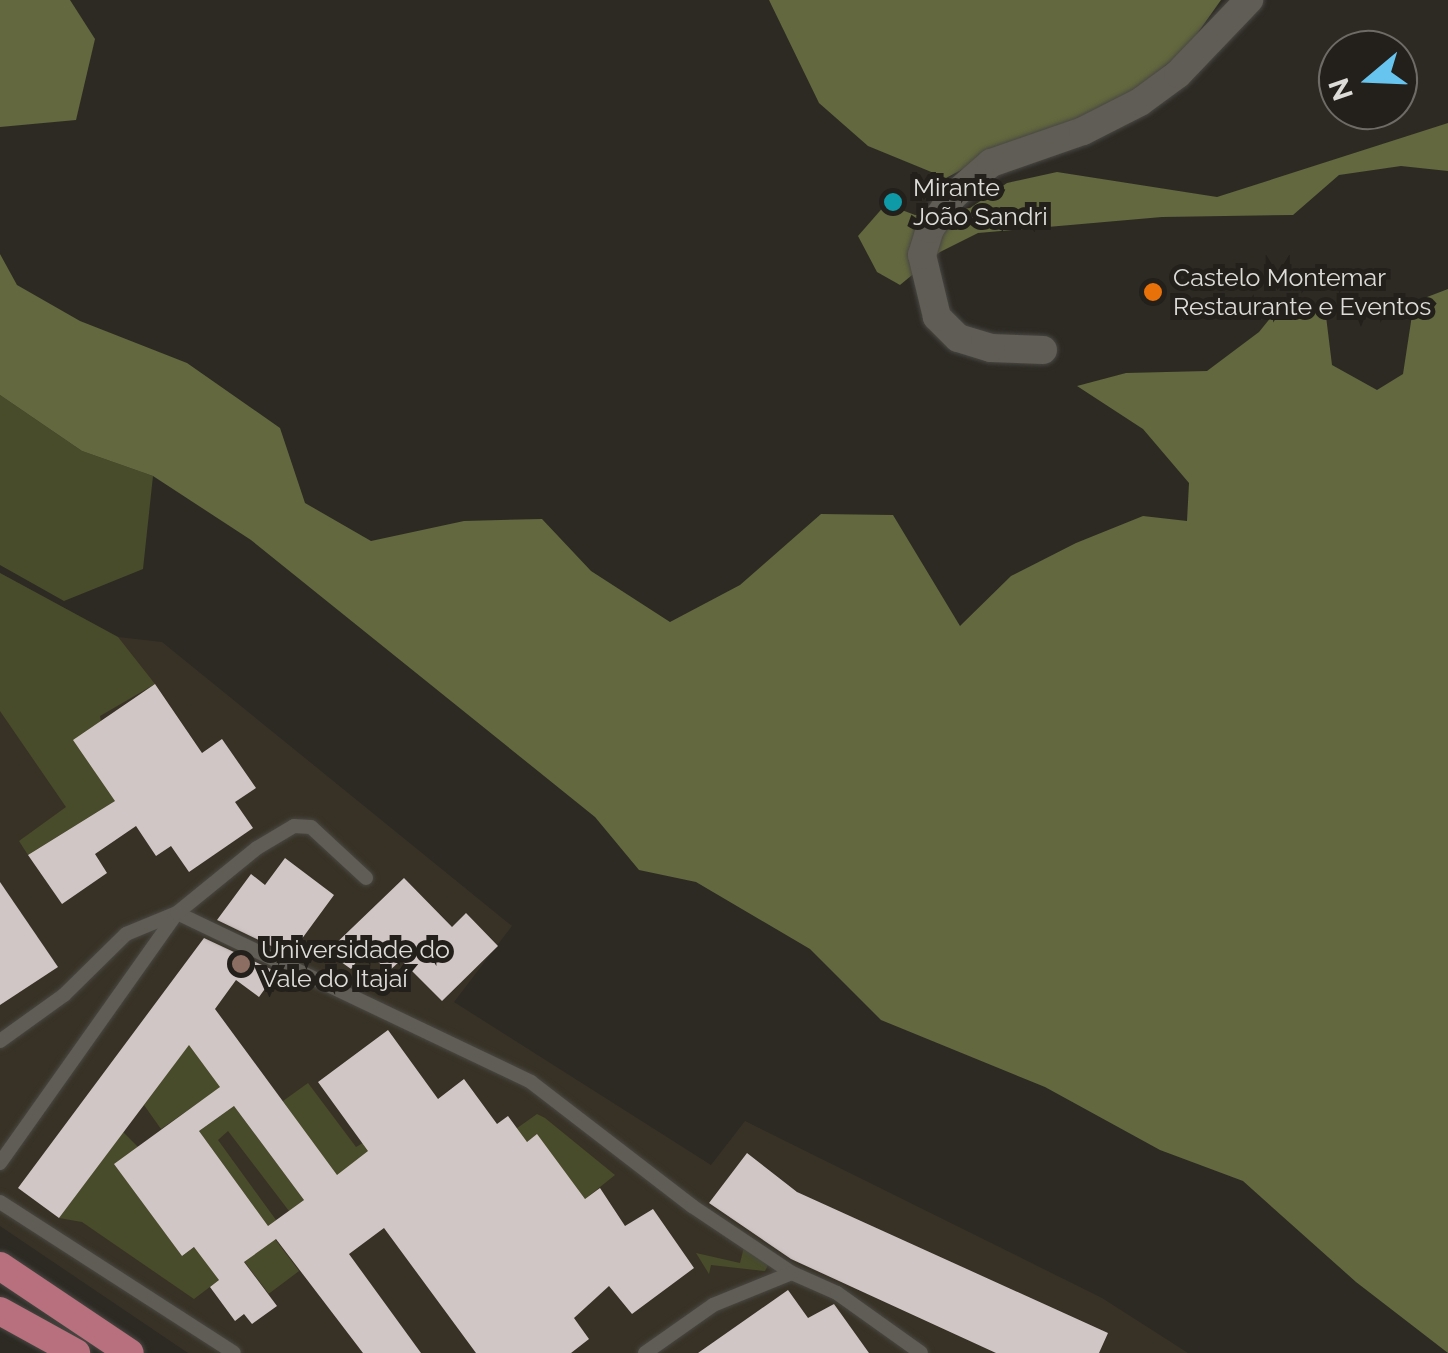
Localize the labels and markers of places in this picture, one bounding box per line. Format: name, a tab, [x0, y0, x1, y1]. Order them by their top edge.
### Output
place label: Mirante João Sandri	[913, 173, 1048, 232]
marker: Mirante João Sandri	[882, 191, 904, 213]
place label: Castelo Montemar Restaurante e Eventos	[1173, 263, 1431, 322]
marker: Castelo Montemar Restaurante e Eventos	[1142, 281, 1164, 303]
place label: Universidade do Vale do Itajaí	[261, 935, 450, 994]
marker: Universidade do Vale do Itajaí	[230, 953, 252, 975]

